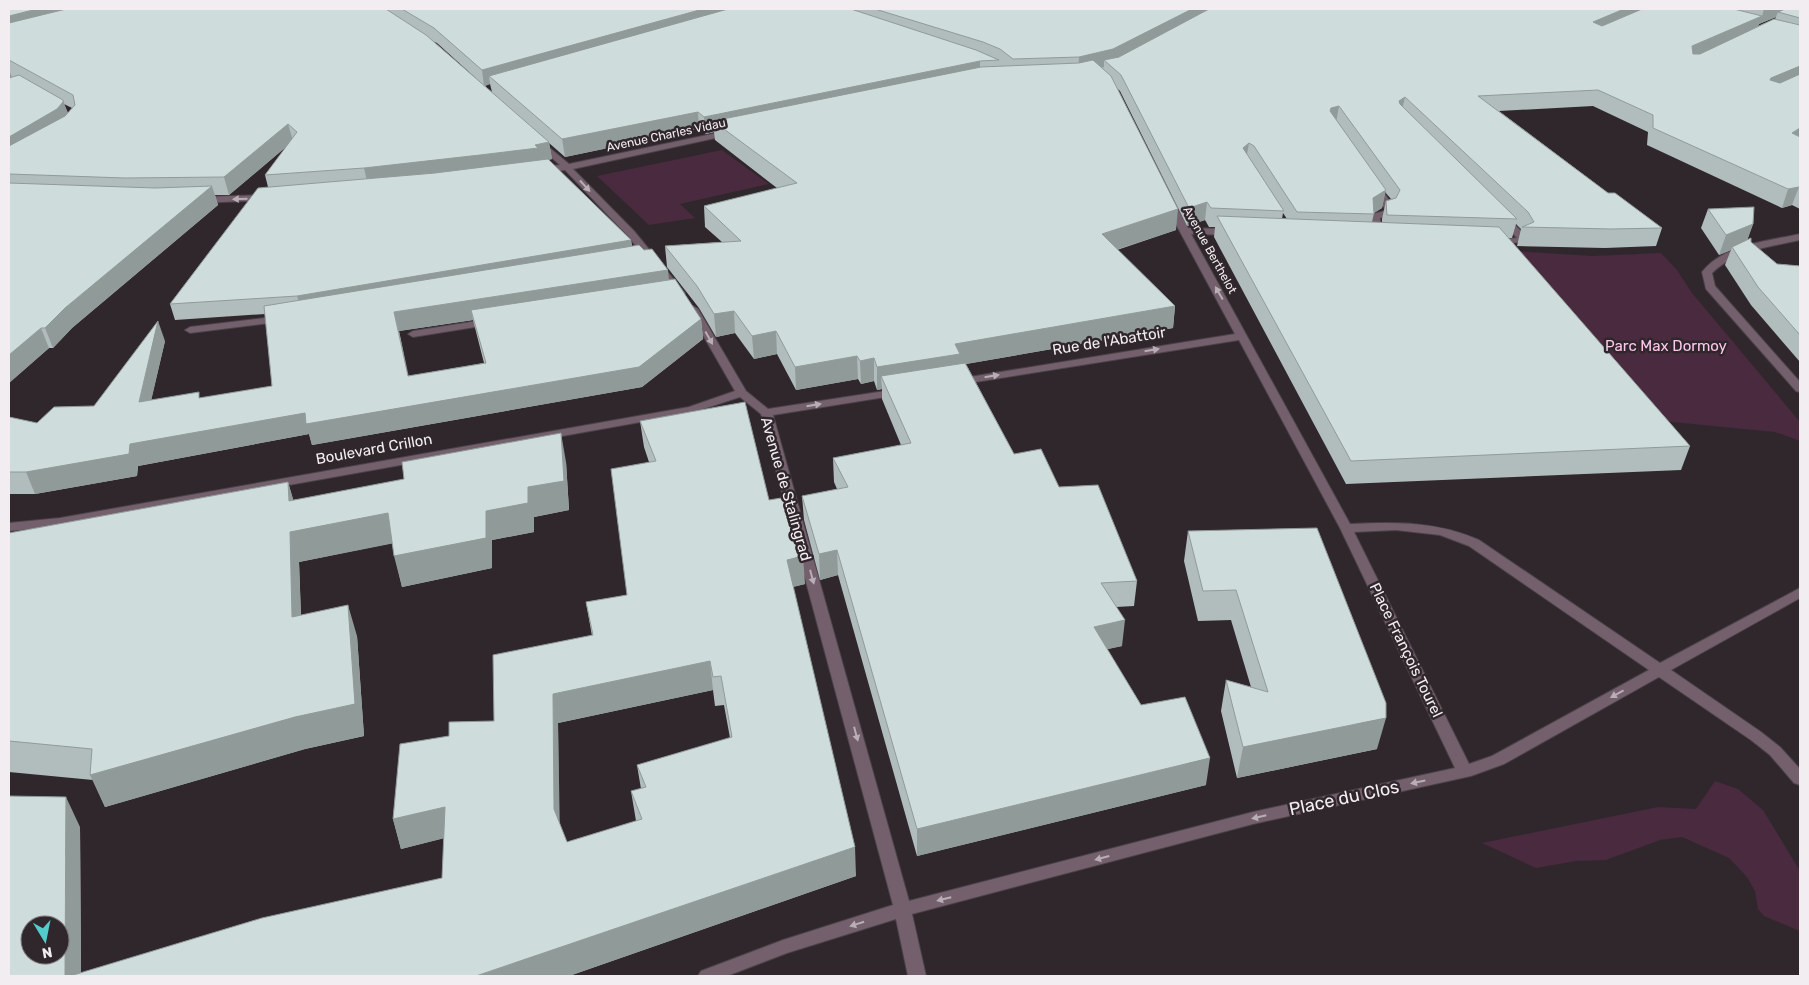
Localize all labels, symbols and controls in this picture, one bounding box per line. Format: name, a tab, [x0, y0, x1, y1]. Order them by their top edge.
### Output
street label: Avenue Charles Vidau	[605, 116, 727, 154]
one-way arrow	[579, 179, 591, 191]
one-way arrow	[232, 195, 248, 203]
street label: Avenue Berthelot	[1180, 204, 1240, 296]
one-way arrow	[1215, 286, 1223, 301]
street label: Rue de l'Abattoir	[1051, 323, 1167, 359]
one-way arrow	[705, 332, 714, 345]
park label: Parc Max Dormoy	[1605, 337, 1727, 355]
one-way arrow	[1144, 346, 1160, 354]
one-way arrow	[984, 372, 1000, 380]
one-way arrow	[806, 401, 822, 409]
street label: Avenue de Stalingrad	[757, 415, 815, 563]
street label: Boulevard Crillon	[314, 430, 434, 468]
one-way arrow	[809, 570, 817, 585]
street label: Place François Tourel	[1366, 580, 1446, 720]
one-way arrow	[1609, 690, 1624, 698]
one-way arrow	[852, 727, 860, 742]
street label: Place du Clos	[1287, 776, 1401, 820]
one-way arrow	[1410, 778, 1425, 786]
one-way arrow	[1251, 813, 1266, 821]
one-way arrow	[1094, 855, 1109, 863]
one-way arrow	[937, 895, 952, 903]
north arrow	[20, 915, 70, 965]
one-way arrow	[850, 920, 865, 928]
text: N	[41, 943, 54, 962]

